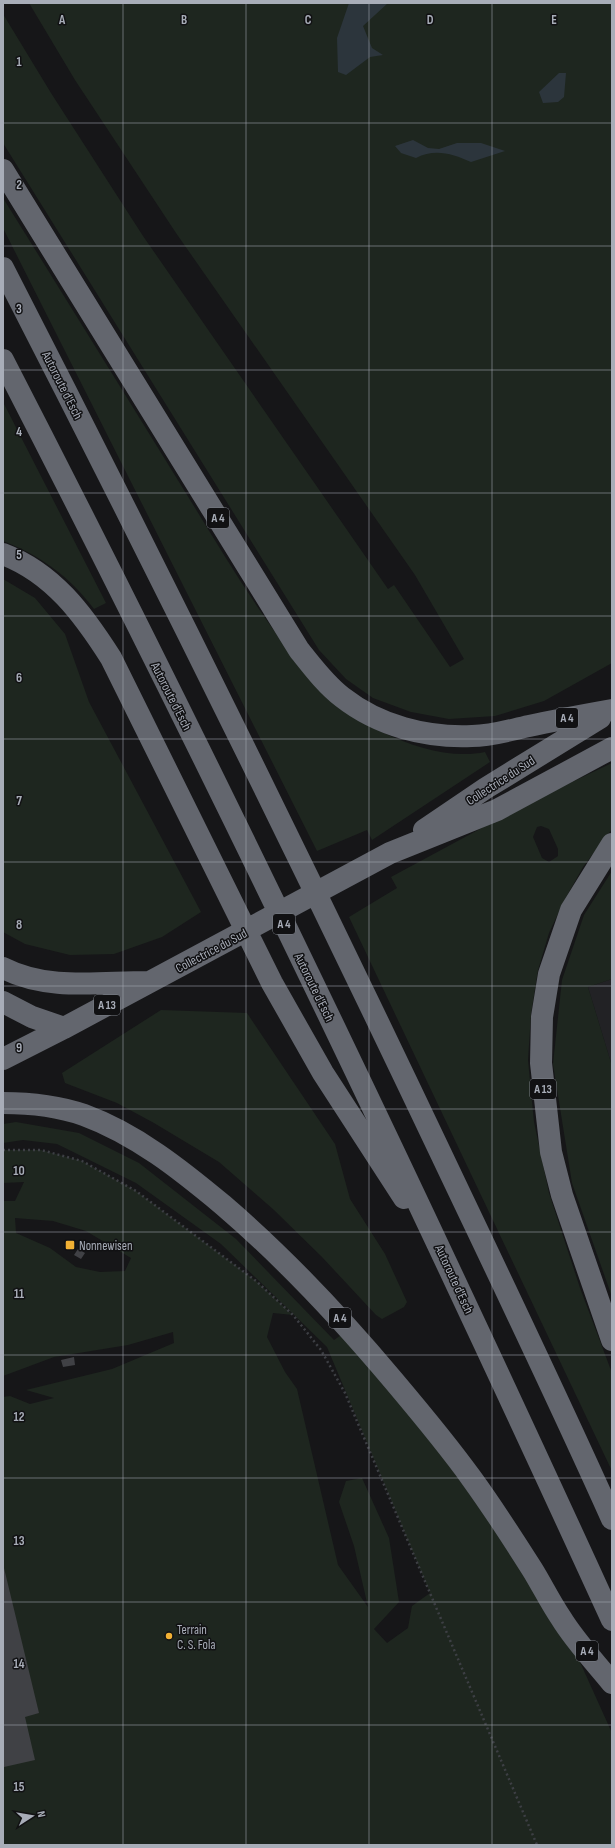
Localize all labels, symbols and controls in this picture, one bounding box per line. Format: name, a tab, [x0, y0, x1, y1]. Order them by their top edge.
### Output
text: A	[58, 12, 66, 28]
text: B	[181, 12, 187, 28]
text: C	[305, 12, 312, 28]
text: D	[427, 12, 434, 28]
text: E	[551, 12, 557, 28]
text: 1	[16, 54, 22, 70]
text: 2	[16, 177, 22, 193]
text: 3	[16, 301, 22, 317]
street label: Autoroute d'Esch	[38, 348, 86, 422]
text: 4	[16, 424, 22, 440]
road number: A 4	[207, 508, 229, 528]
text: 5	[16, 547, 22, 563]
street label: Autoroute d'Esch	[147, 659, 195, 733]
text: 6	[16, 670, 22, 686]
road number: A 4	[556, 708, 578, 728]
street label: Collectrice du Sud	[463, 753, 538, 809]
text: 7	[16, 793, 22, 809]
road number: A 4	[273, 914, 295, 934]
text: 8	[16, 917, 22, 933]
street label: Collectrice du Sud	[173, 925, 250, 976]
street label: Autoroute d'Esch	[290, 950, 338, 1024]
road number: A 13	[94, 995, 120, 1015]
text: 9	[16, 1040, 22, 1056]
road number: A 13	[530, 1079, 556, 1099]
text: 10	[13, 1163, 25, 1179]
place label: Nonnewisen	[79, 1238, 133, 1254]
marker: Nonnewisen	[64, 1239, 76, 1251]
street label: Autoroute d'Esch	[431, 1242, 477, 1316]
text: 11	[14, 1286, 24, 1302]
road number: A 4	[329, 1308, 351, 1328]
text: 12	[14, 1409, 25, 1425]
text: 13	[14, 1533, 25, 1549]
place label: Terrain C. S. Fola	[177, 1622, 215, 1653]
marker: Terrain C. S. Fola	[164, 1631, 174, 1641]
road number: A 4	[576, 1641, 598, 1661]
text: 14	[13, 1656, 25, 1672]
text: 15	[14, 1779, 25, 1795]
north arrow	[12, 1796, 52, 1836]
text: N	[34, 1810, 48, 1818]

